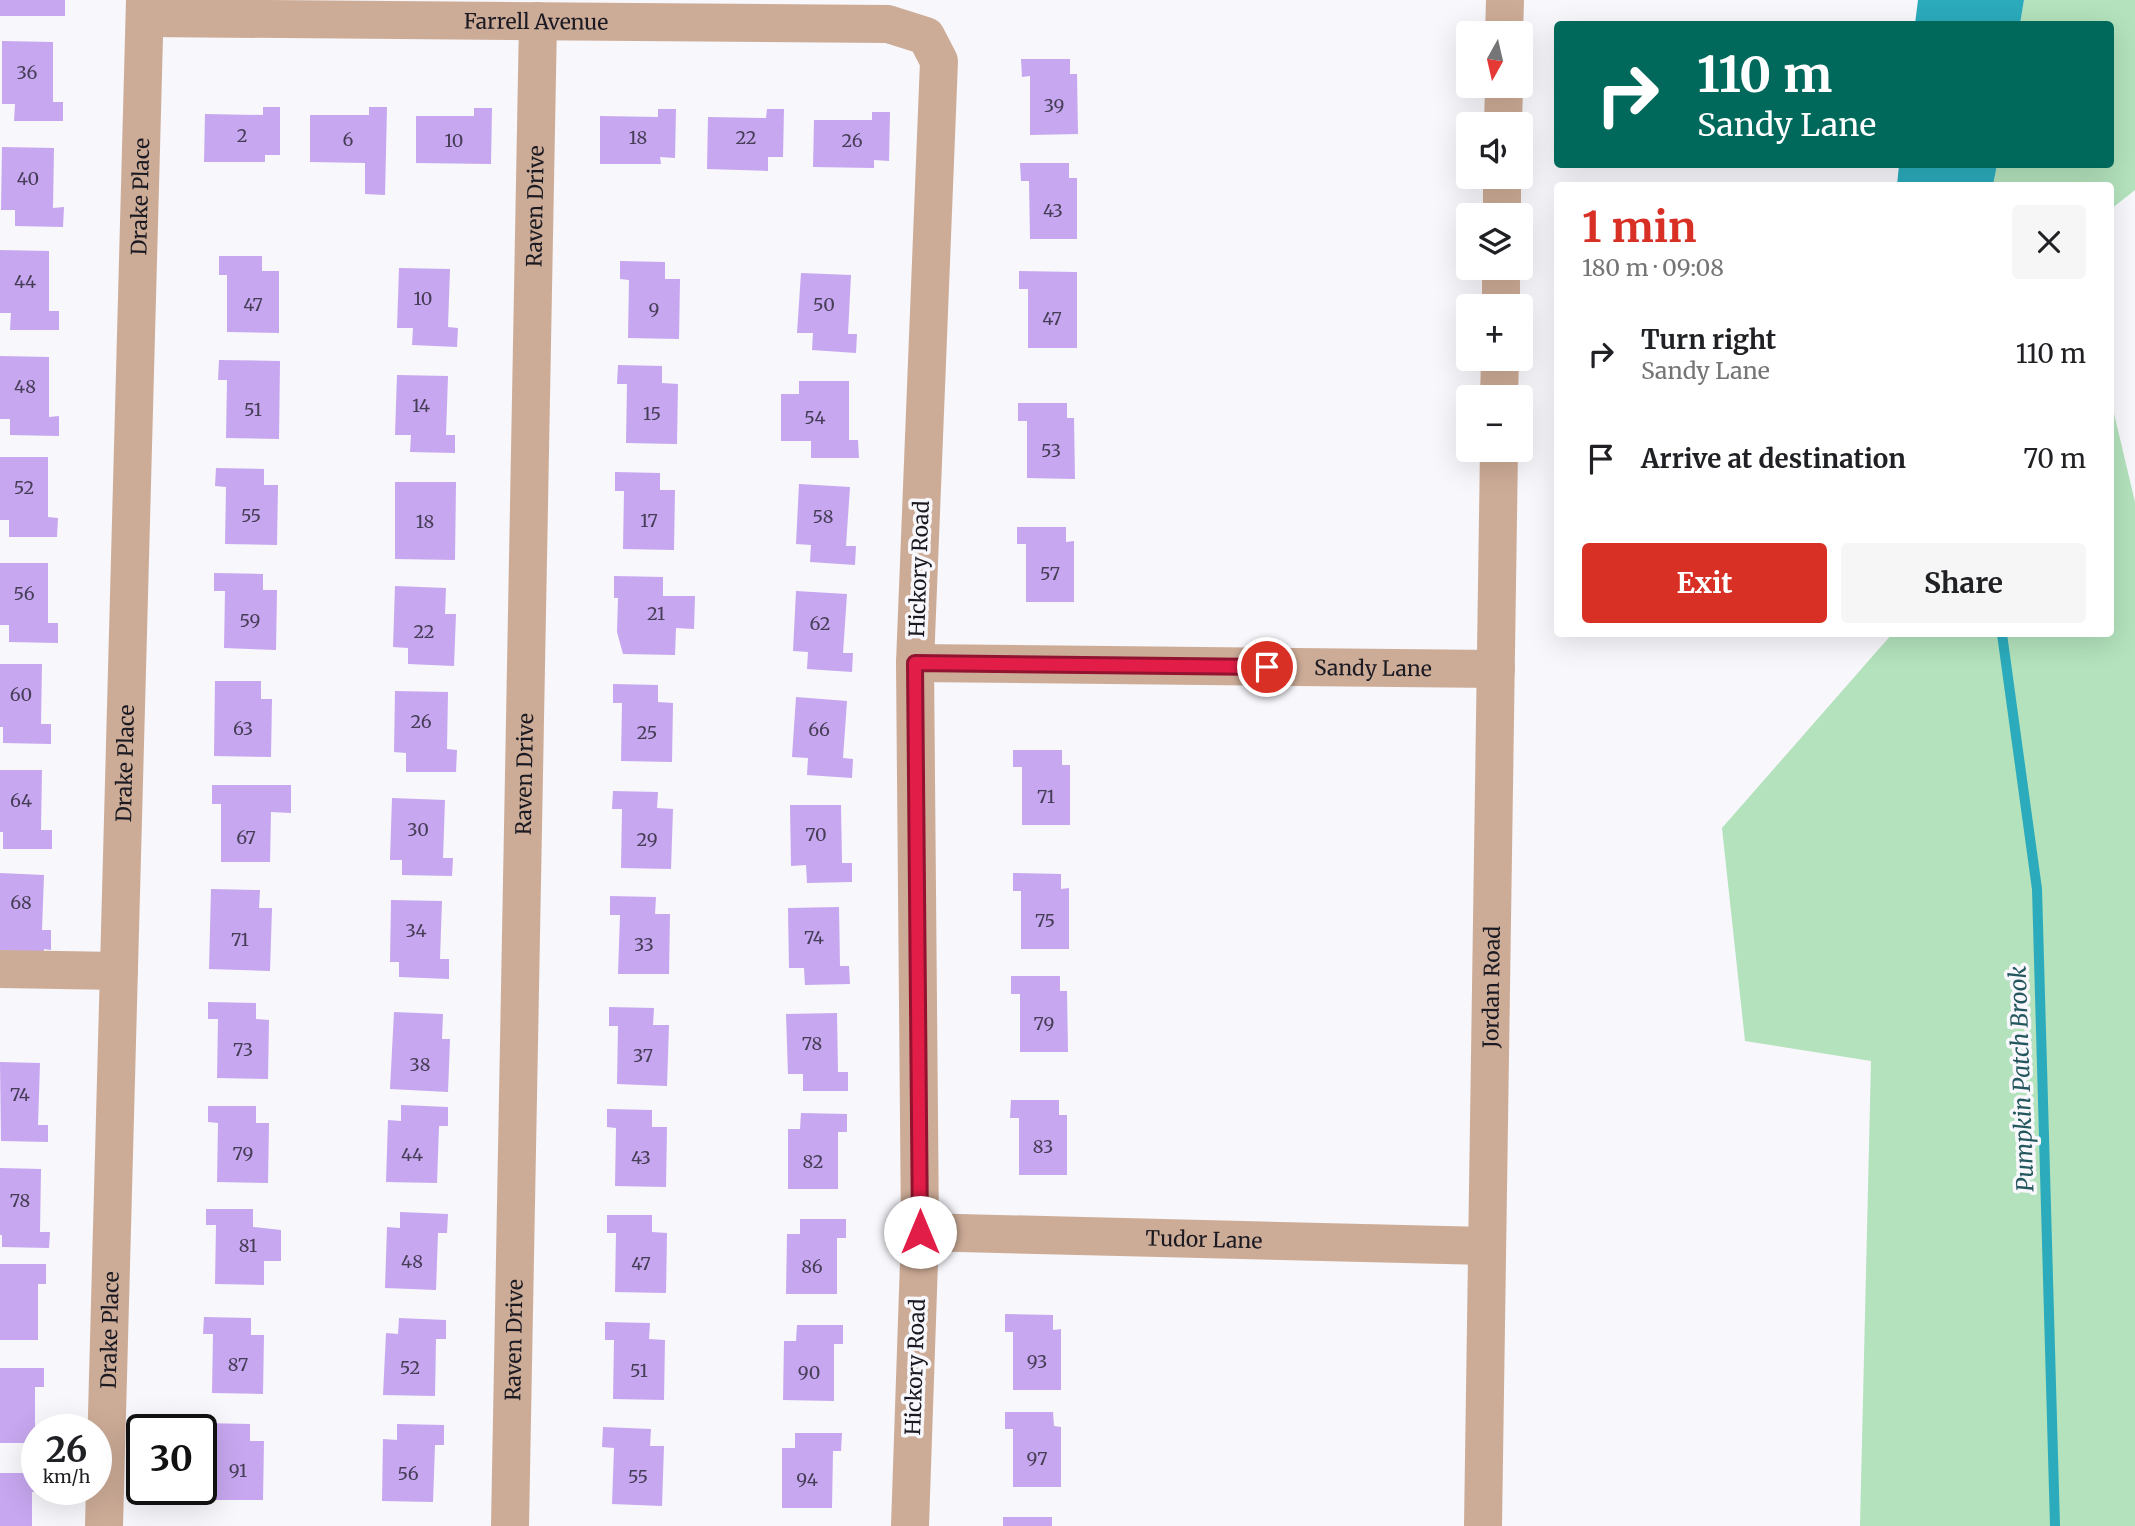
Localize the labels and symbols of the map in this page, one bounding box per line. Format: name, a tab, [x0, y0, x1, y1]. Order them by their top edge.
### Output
street label: Farrell Avenue	[464, 7, 608, 35]
north arrow	[1456, 21, 1533, 98]
house number: 36	[17, 61, 38, 84]
house number: 39	[1044, 94, 1064, 117]
house number: 2	[237, 124, 247, 147]
house number: 18	[629, 126, 647, 149]
house number: 22	[735, 126, 757, 149]
house number: 6	[343, 128, 354, 151]
house number: 10	[445, 129, 463, 152]
house number: 26	[841, 129, 863, 152]
street label: Drake Place	[125, 137, 155, 256]
street label: Raven Drive	[520, 145, 549, 267]
house number: 40	[17, 167, 39, 190]
house number: 43	[1043, 199, 1063, 222]
house number: 44	[14, 270, 36, 293]
house number: 10	[414, 287, 432, 310]
house number: 47	[243, 293, 263, 316]
house number: 50	[813, 293, 835, 316]
house number: 9	[649, 298, 659, 321]
house number: 47	[1042, 307, 1062, 330]
house number: 48	[14, 375, 36, 398]
house number: 14	[412, 394, 430, 417]
house number: 51	[244, 398, 262, 421]
house number: 15	[643, 402, 661, 425]
house number: 54	[804, 406, 826, 429]
house number: 53	[1041, 439, 1061, 462]
house number: 52	[14, 476, 34, 499]
street label: Hickory Road	[903, 500, 935, 638]
house number: 55	[241, 504, 261, 527]
house number: 58	[813, 505, 833, 528]
house number: 17	[640, 509, 658, 532]
house number: 18	[416, 510, 434, 533]
house number: 57	[1040, 562, 1060, 585]
house number: 56	[13, 582, 35, 605]
house number: 21	[647, 602, 665, 625]
house number: 59	[240, 609, 260, 632]
house number: 62	[810, 612, 830, 635]
house number: 22	[413, 620, 435, 643]
pin	[1237, 637, 1297, 697]
street label: Sandy Lane	[1314, 654, 1432, 682]
house number: 60	[10, 683, 32, 706]
street label: Drake Place	[109, 704, 140, 822]
house number: 26	[410, 710, 432, 733]
street label: Raven Drive	[509, 713, 539, 835]
house number: 63	[233, 717, 253, 740]
house number: 66	[808, 718, 830, 741]
house number: 25	[637, 721, 657, 744]
house number: 71	[1037, 785, 1055, 808]
house number: 64	[10, 789, 32, 812]
house number: 30	[407, 818, 429, 841]
house number: 70	[805, 823, 827, 846]
house number: 67	[236, 826, 256, 849]
house number: 29	[636, 828, 658, 851]
house number: 68	[10, 891, 32, 914]
house number: 75	[1035, 909, 1055, 932]
house number: 34	[405, 919, 427, 942]
street label: Jordan Road	[1477, 925, 1505, 1049]
house number: 74	[804, 926, 824, 949]
house number: 71	[231, 928, 249, 951]
house number: 33	[634, 933, 654, 956]
water label: Pumpkin Patch Brook	[2003, 965, 2039, 1192]
house number: 79	[1034, 1012, 1054, 1035]
house number: 78	[802, 1032, 822, 1055]
house number: 73	[233, 1038, 253, 1061]
house number: 37	[633, 1044, 653, 1067]
house number: 38	[410, 1053, 430, 1076]
house number: 74	[10, 1083, 30, 1106]
house number: 83	[1033, 1135, 1053, 1158]
house number: 79	[233, 1142, 253, 1165]
house number: 44	[401, 1143, 423, 1166]
house number: 43	[631, 1146, 651, 1169]
house number: 82	[802, 1150, 824, 1173]
house number: 78	[10, 1189, 30, 1212]
position arrow	[883, 1195, 957, 1269]
street label: Tudor Lane	[1145, 1224, 1263, 1254]
house number: 81	[239, 1234, 257, 1257]
house number: 48	[401, 1250, 423, 1273]
house number: 47	[631, 1252, 651, 1275]
house number: 86	[801, 1255, 823, 1278]
street label: Drake Place	[94, 1271, 124, 1389]
street label: Raven Drive	[499, 1279, 528, 1401]
street label: Hickory Road	[899, 1298, 931, 1436]
house number: 93	[1027, 1350, 1047, 1373]
house number: 87	[228, 1353, 248, 1376]
house number: 52	[400, 1356, 420, 1379]
house number: 51	[630, 1359, 648, 1382]
house number: 90	[798, 1361, 820, 1384]
speed limit sign: 30	[126, 1414, 217, 1505]
house number: 97	[1027, 1447, 1047, 1470]
house number: 91	[229, 1459, 247, 1482]
house number: 56	[397, 1462, 419, 1485]
house number: 55	[628, 1465, 648, 1488]
house number: 94	[796, 1468, 818, 1491]

